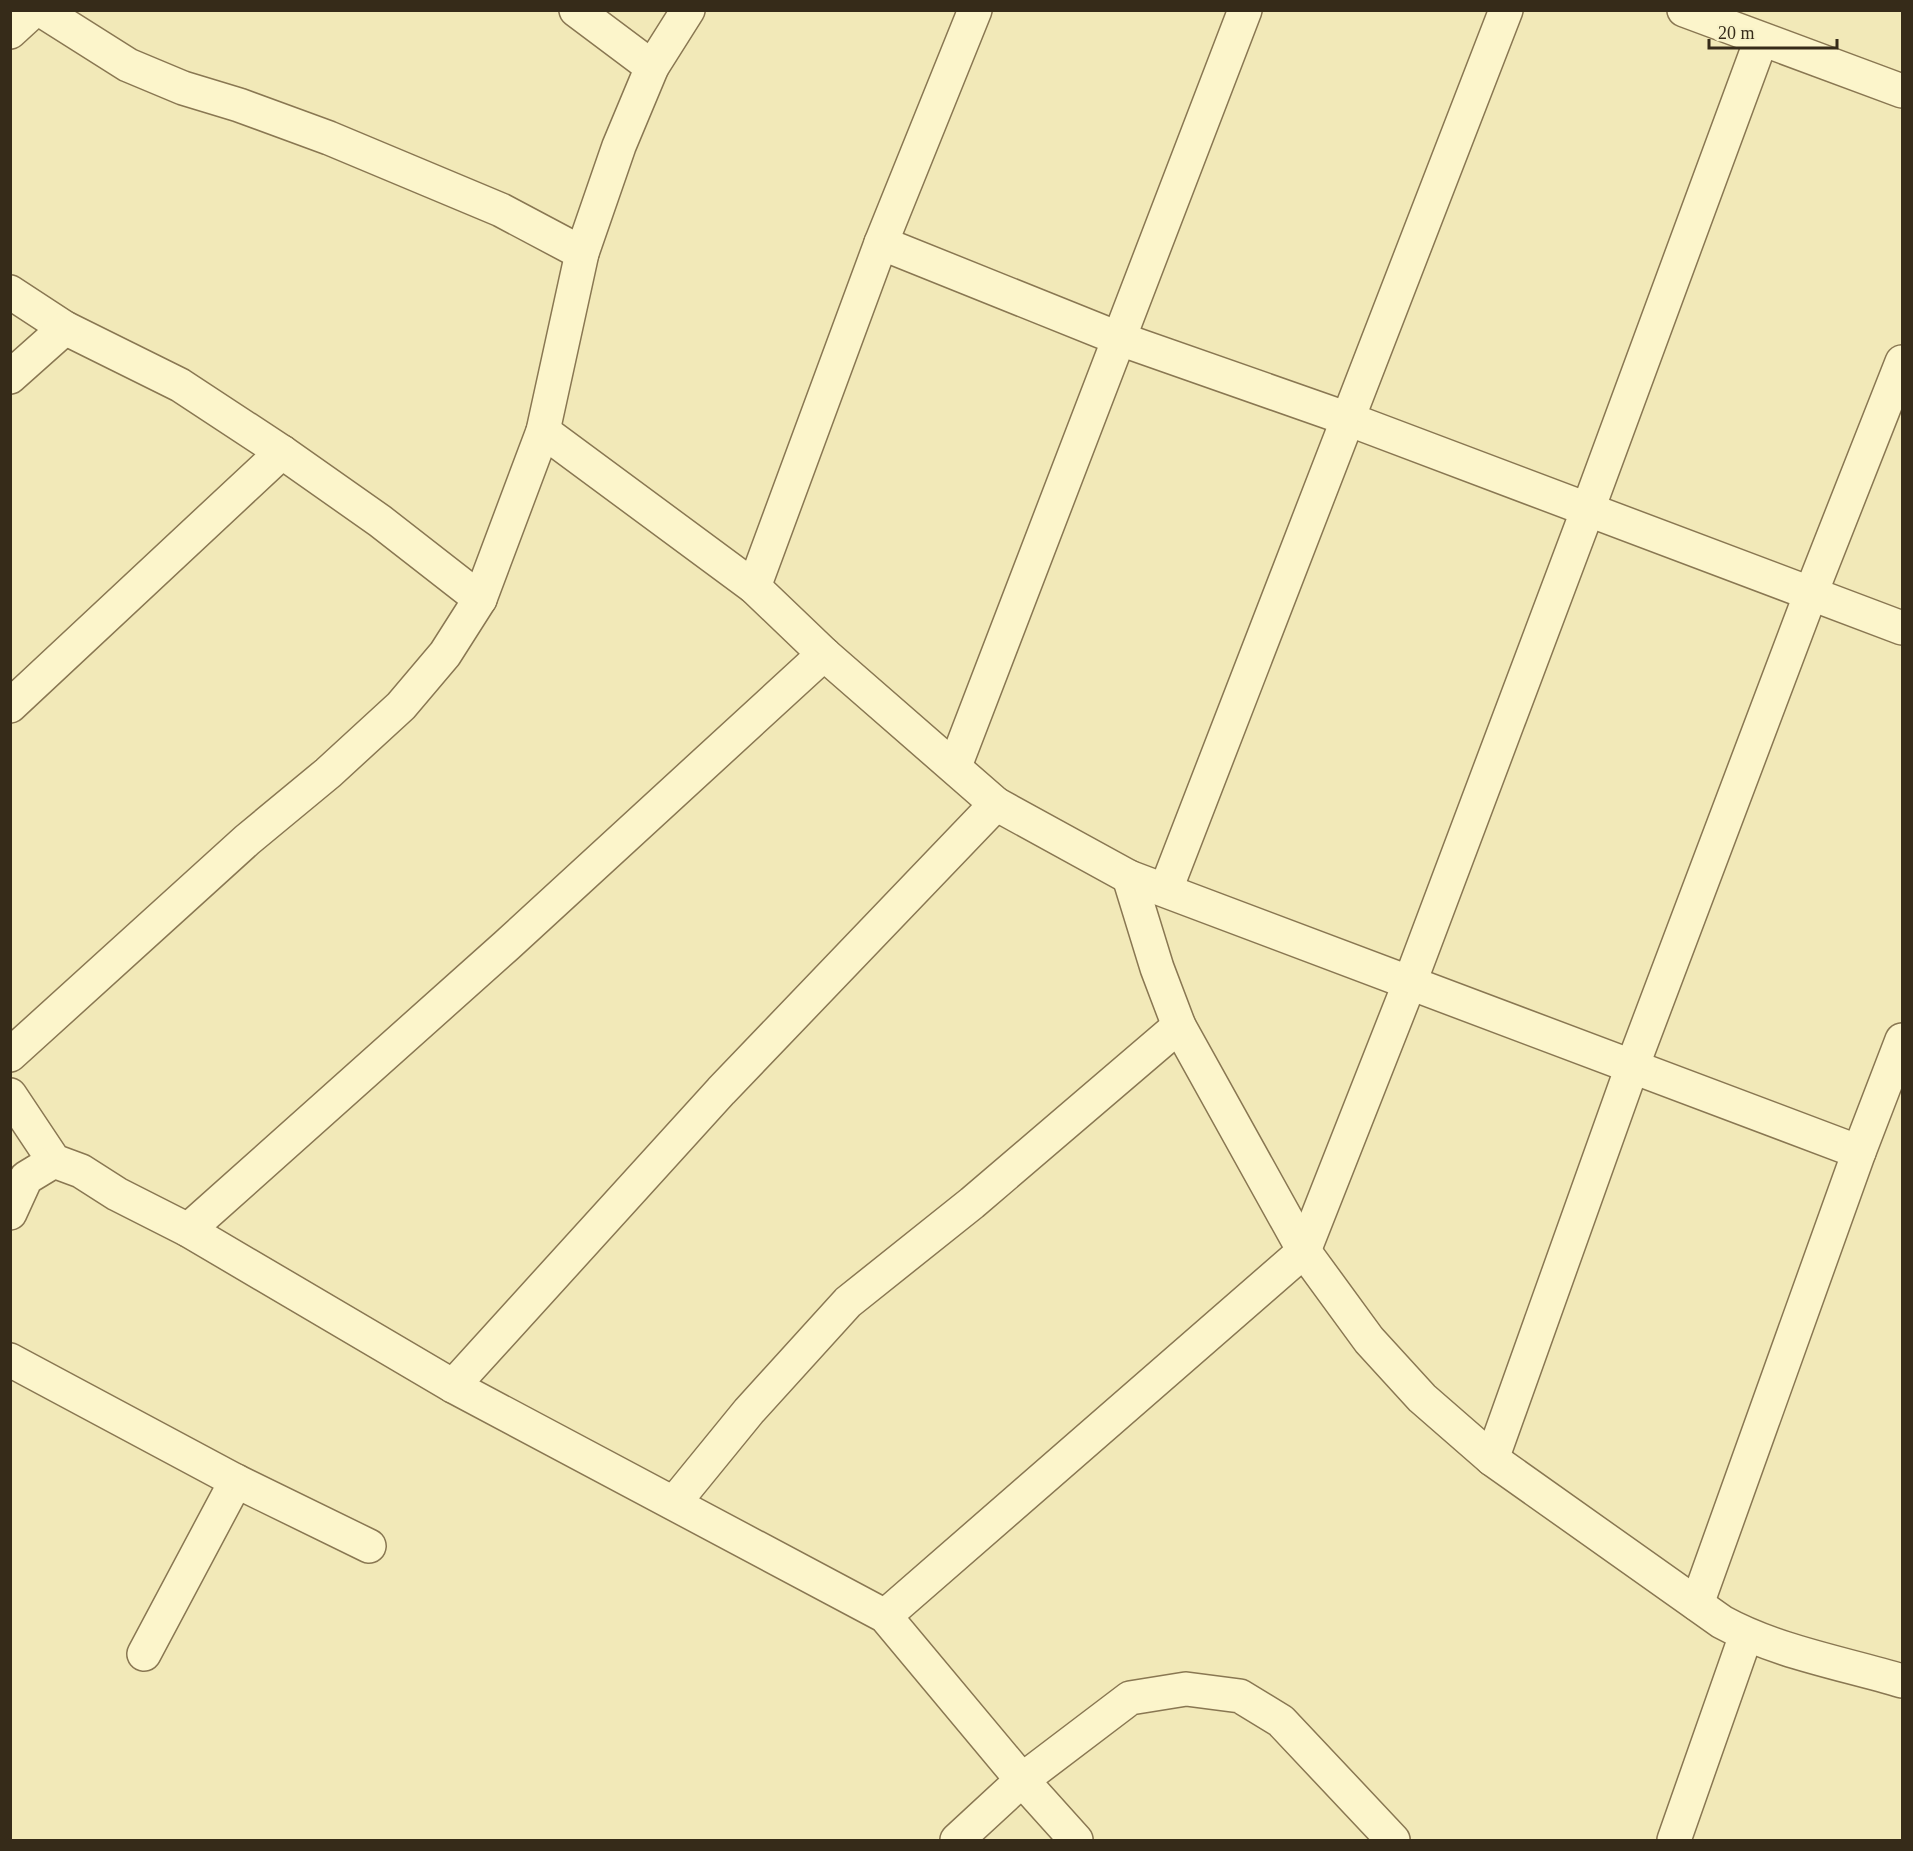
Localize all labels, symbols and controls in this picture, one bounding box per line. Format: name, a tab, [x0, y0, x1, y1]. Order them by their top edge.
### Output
scale bar	[1709, 12, 1836, 50]
text: 20 m	[1718, 23, 1755, 43]

